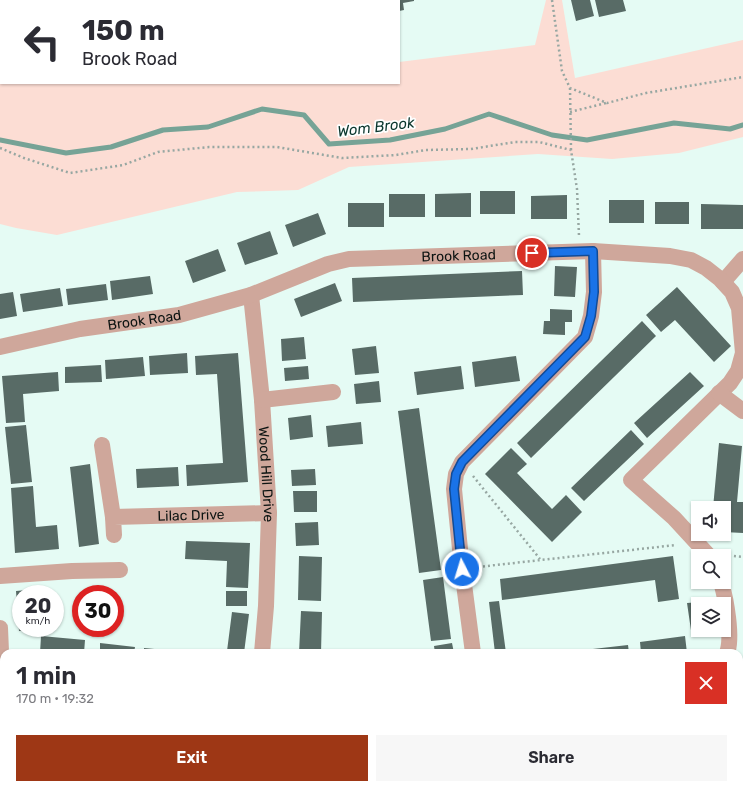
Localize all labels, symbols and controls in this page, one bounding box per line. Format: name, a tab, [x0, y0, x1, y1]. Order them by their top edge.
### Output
text: 150 m	[82, 14, 165, 47]
icon: left	[16, 16, 68, 68]
text: Brook Road	[82, 48, 178, 70]
water label: Wom Brook	[336, 113, 416, 141]
pin	[515, 236, 549, 270]
icon: arrive	[521, 242, 543, 264]
street label: Brook Road	[421, 246, 496, 266]
street label: Brook Road	[106, 307, 182, 334]
street label: Wood Hill Drive	[255, 426, 277, 523]
map controls	[691, 501, 731, 637]
button: sound	[691, 501, 731, 541]
street label: Lilac Drive	[157, 506, 225, 525]
position arrow	[441, 548, 483, 590]
button: search	[691, 549, 731, 589]
speed limit sign: 30	[72, 585, 124, 637]
text: 20	[25, 594, 51, 618]
button: layers	[691, 597, 731, 637]
text: km/h	[26, 615, 50, 627]
text: 1 min	[16, 662, 76, 690]
button: close	[685, 662, 727, 704]
text: 170 m · 19:32	[16, 691, 94, 706]
button: Exit	[16, 735, 368, 781]
button: Share	[376, 735, 727, 781]

